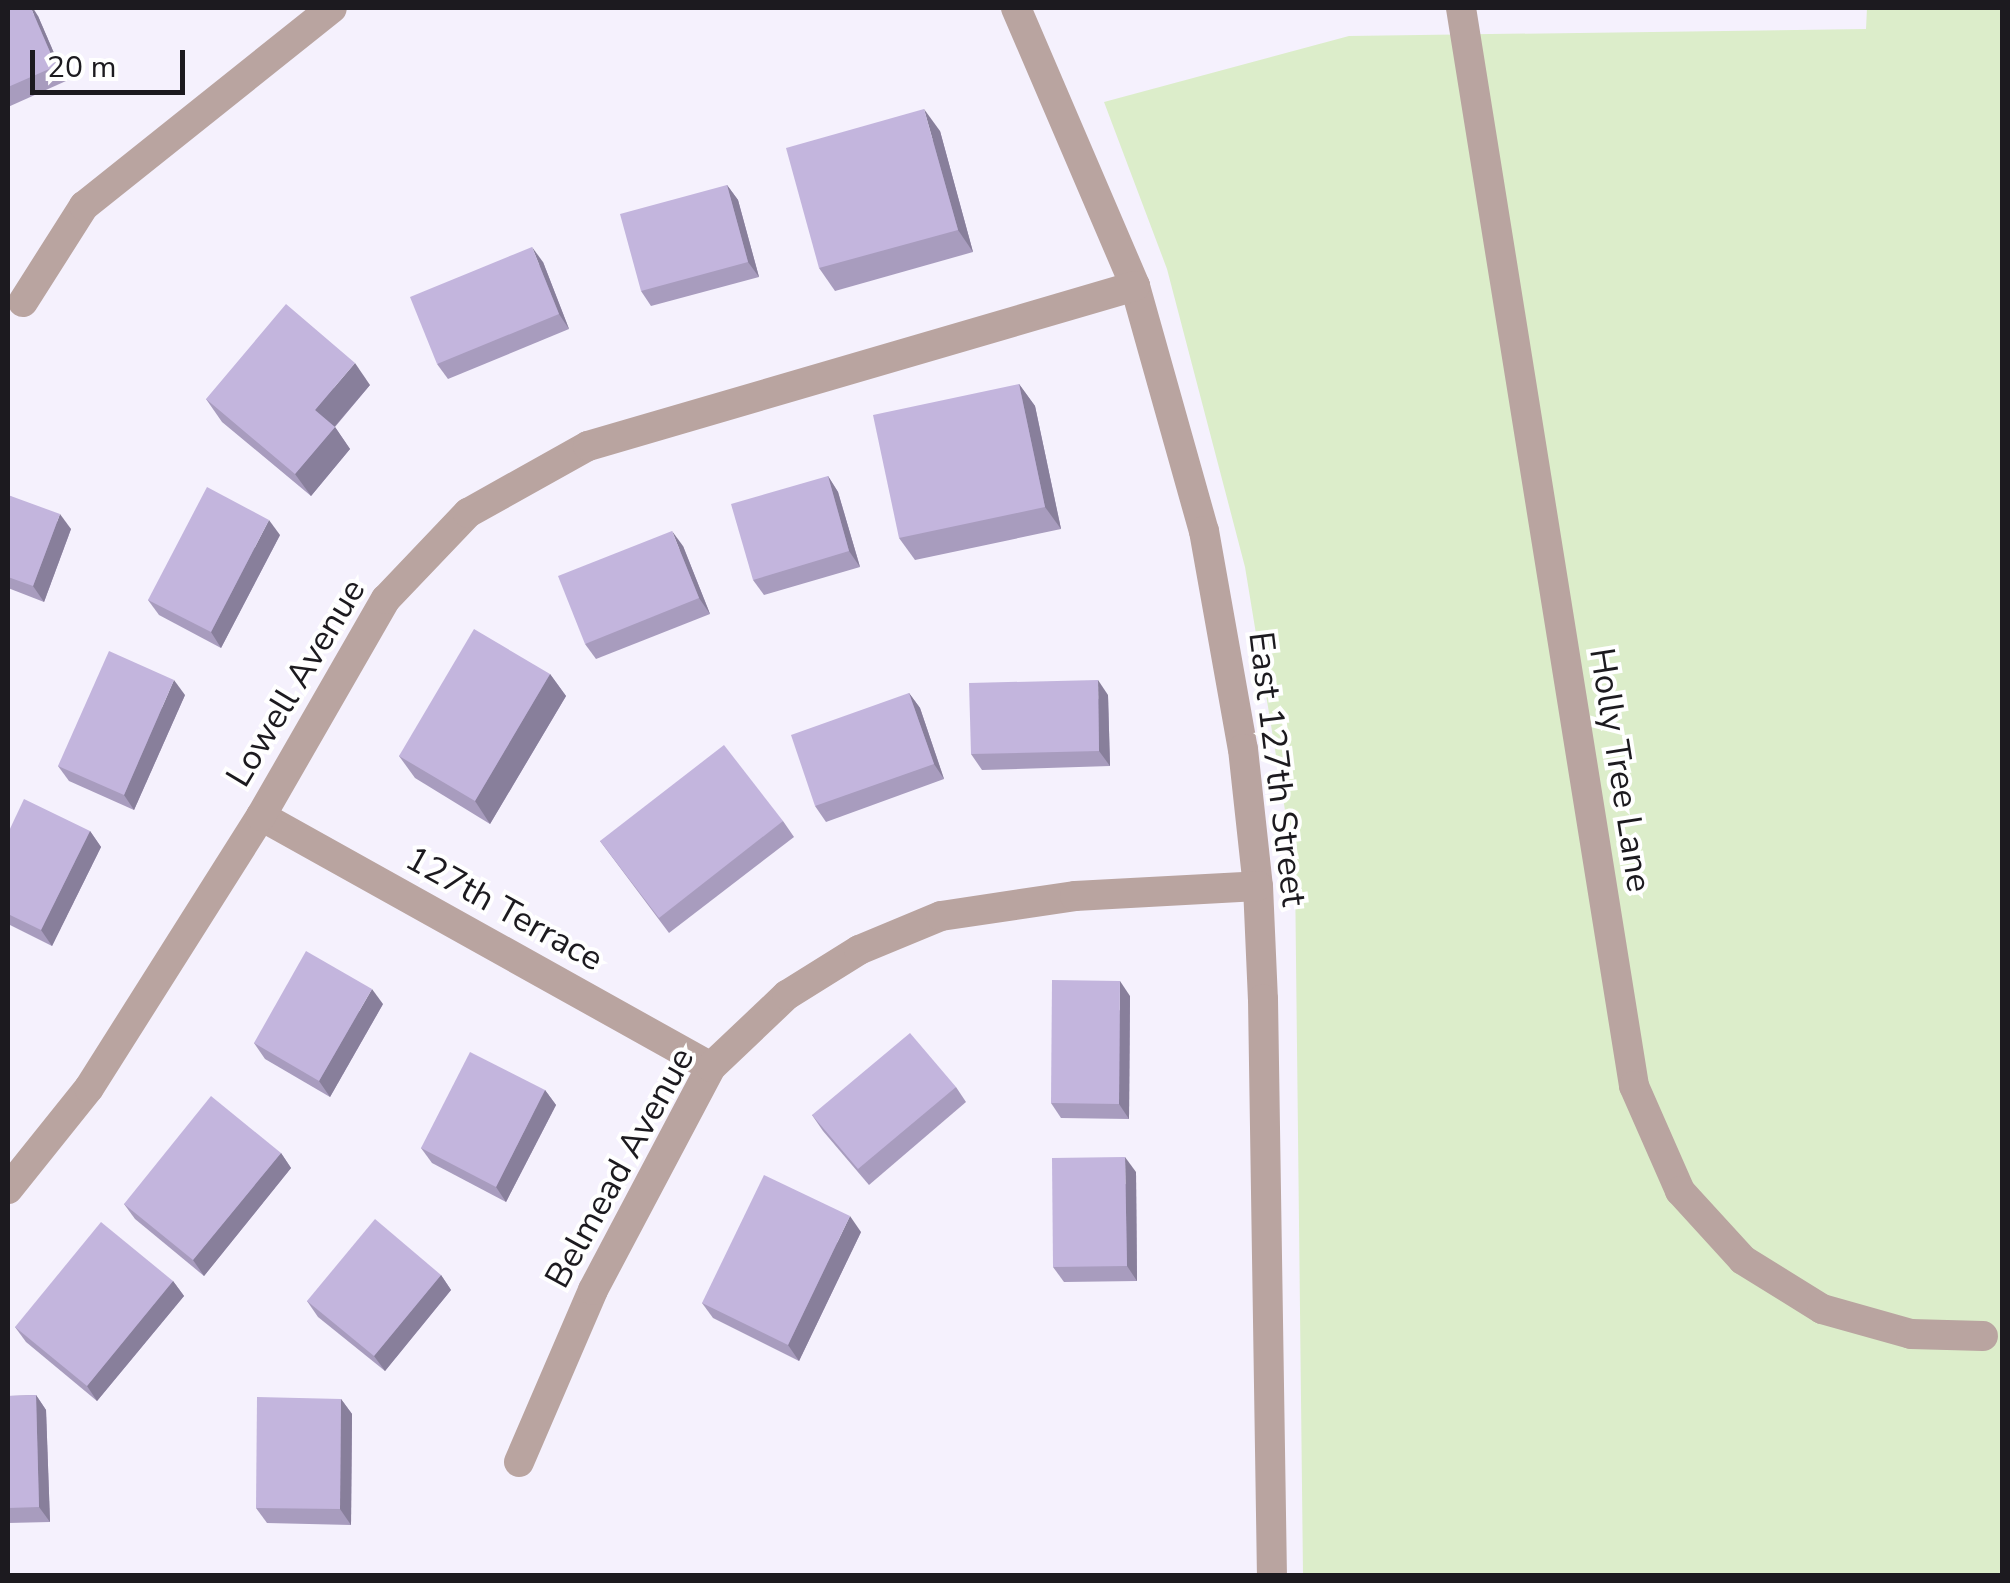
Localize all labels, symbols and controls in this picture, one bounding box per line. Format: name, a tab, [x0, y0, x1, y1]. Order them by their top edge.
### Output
scale bar	[35, 30, 190, 92]
text: 20 m	[47, 47, 116, 88]
street label: Lowell Avenue	[218, 572, 374, 794]
street label: East 127th Street	[1239, 629, 1315, 909]
street label: Holly Tree Lane	[1580, 645, 1660, 895]
street label: 127th Terrace	[398, 838, 610, 980]
street label: Belmead Avenue	[537, 1040, 703, 1296]

